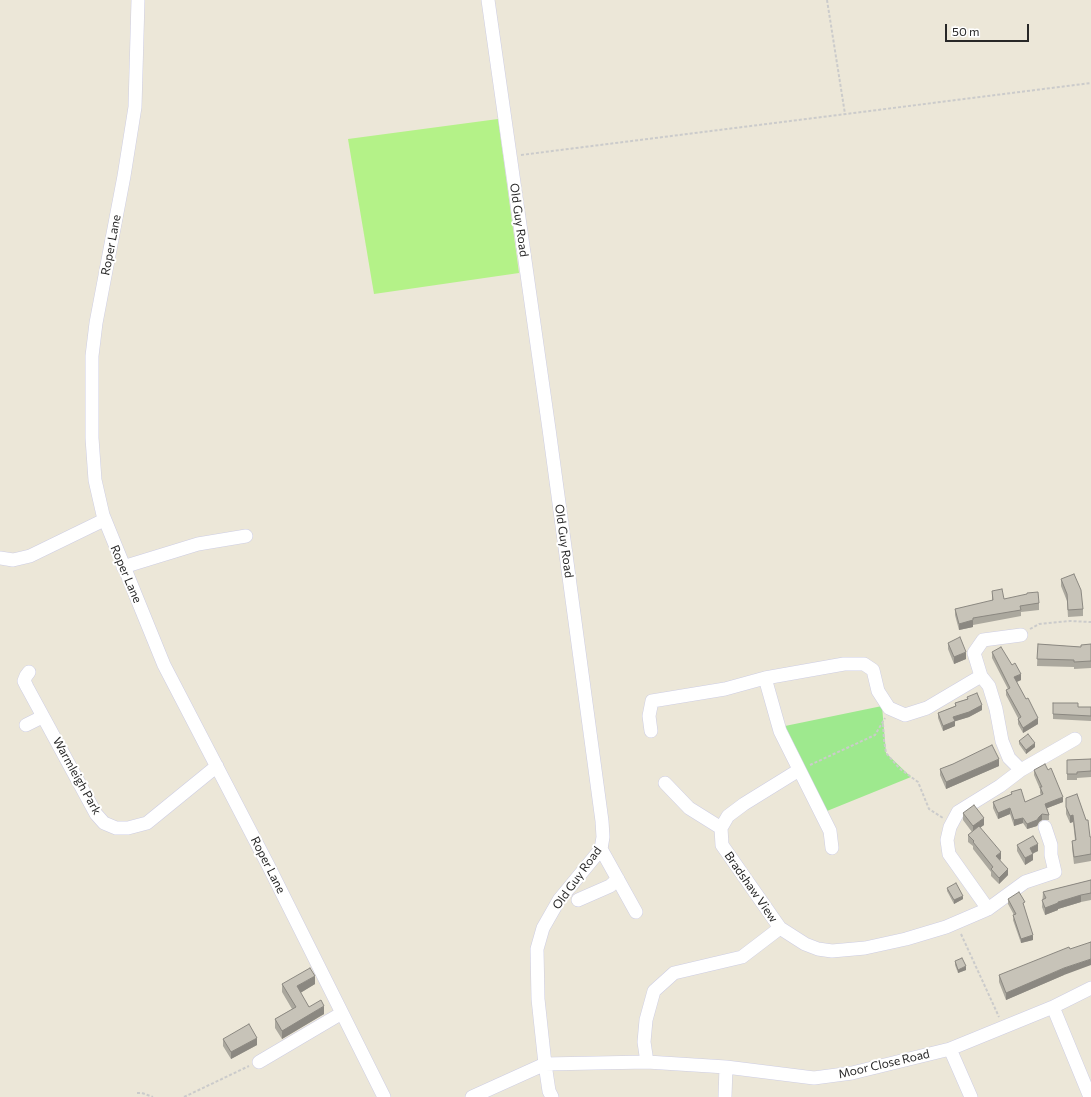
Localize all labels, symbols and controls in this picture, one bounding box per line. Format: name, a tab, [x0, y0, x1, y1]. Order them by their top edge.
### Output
scale bar	[947, 16, 1031, 42]
text: 50 m	[952, 24, 980, 38]
street label: Old Guy Road	[507, 182, 531, 258]
street label: Roper Lane	[98, 213, 124, 277]
street label: Old Guy Road	[552, 503, 576, 579]
street label: Roper Lane	[107, 543, 145, 605]
street label: Warmleigh Park	[50, 735, 104, 817]
street label: Roper Lane	[248, 834, 288, 896]
street label: Old Guy Road	[549, 844, 605, 912]
street label: Bradshaw View	[721, 849, 781, 925]
street label: Moor Close Road	[837, 1046, 931, 1082]

